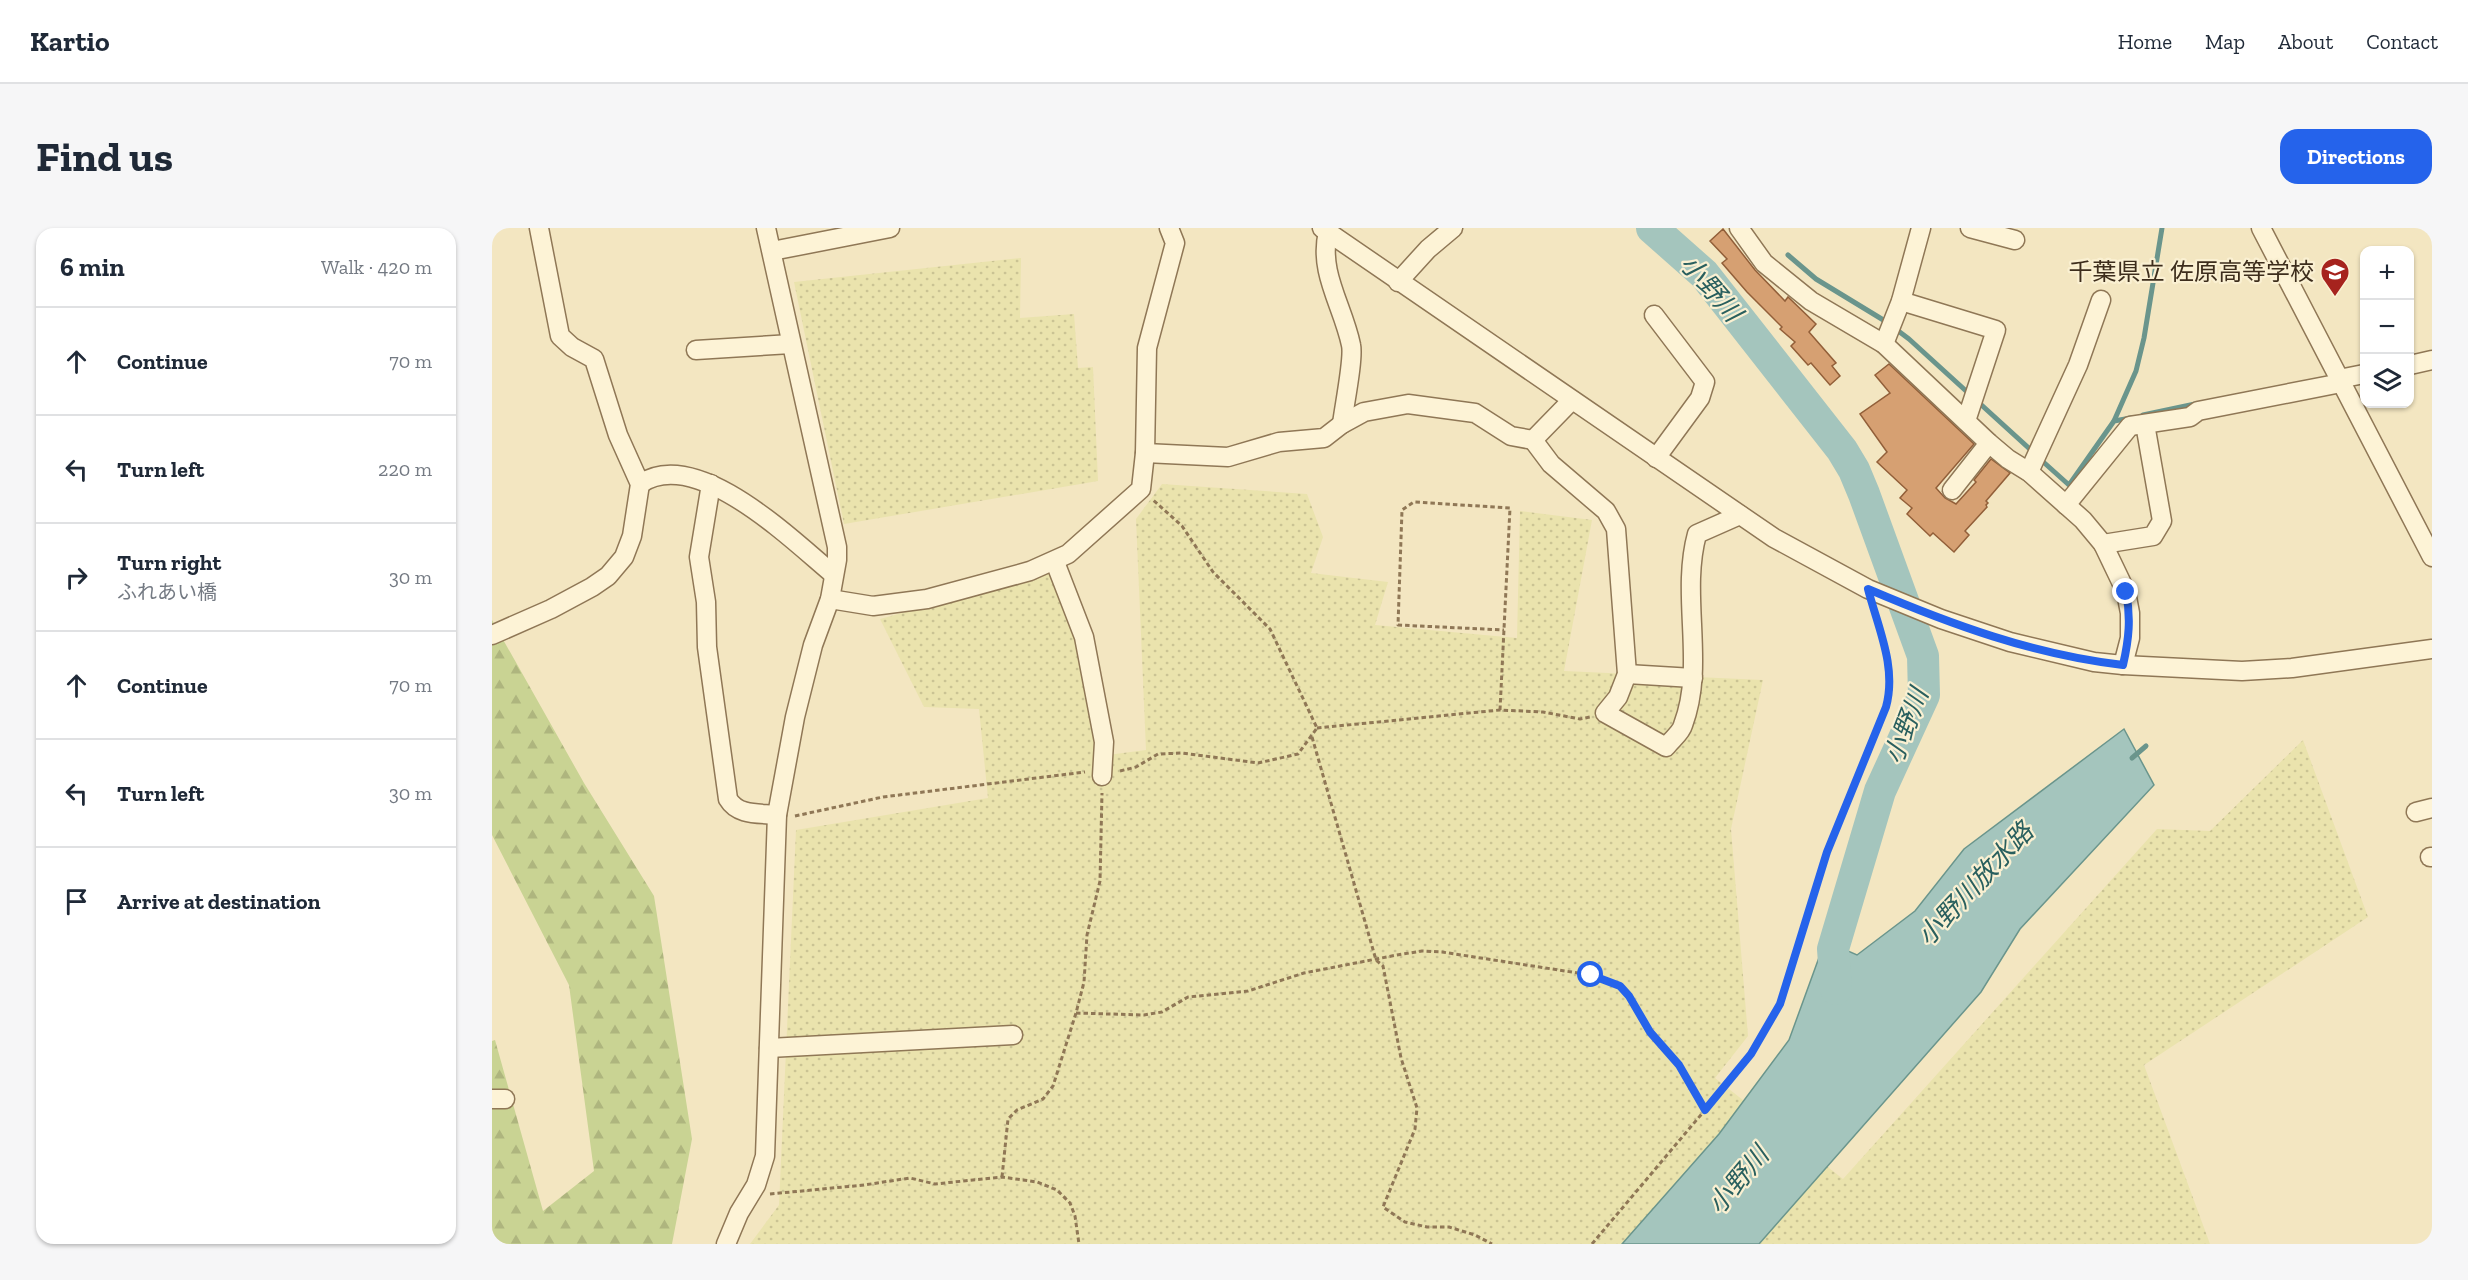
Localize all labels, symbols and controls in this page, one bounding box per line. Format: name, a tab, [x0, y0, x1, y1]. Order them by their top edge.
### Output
text: Kartio	[30, 25, 110, 58]
text: Home	[2118, 29, 2172, 54]
text: Map	[2205, 29, 2245, 54]
text: About	[2278, 29, 2333, 54]
text: Contact	[2366, 29, 2438, 54]
button: Directions	[2280, 129, 2432, 184]
text: Find us	[36, 131, 173, 182]
map controls	[2360, 246, 2414, 408]
button: +	[2360, 246, 2414, 300]
water label: 小野川	[1673, 248, 1751, 330]
text: 6 min	[60, 251, 125, 283]
text: Walk · 420 m	[321, 255, 432, 279]
school or university icon: 千葉県立 佐原高等学校	[2319, 256, 2351, 298]
place label: 千葉県立 佐原高等学校	[2069, 257, 2314, 286]
button: −	[2360, 300, 2414, 354]
icon: ahead	[60, 345, 93, 378]
text: Continue	[117, 348, 208, 375]
text: 70 m	[389, 349, 432, 373]
button: layers	[2360, 354, 2414, 408]
icon: left	[60, 453, 93, 486]
text: Turn left	[117, 456, 204, 483]
text: 220 m	[378, 457, 432, 481]
text: Turn right	[117, 549, 221, 576]
icon: right	[60, 561, 93, 594]
text: 30 m	[389, 565, 432, 589]
route end	[2112, 578, 2138, 604]
text: ふれあい橋	[117, 580, 217, 604]
icon: ahead	[60, 669, 93, 702]
text: Continue	[117, 672, 208, 699]
text: 70 m	[389, 673, 432, 697]
water label: 小野川	[1877, 681, 1936, 768]
icon: left	[60, 777, 93, 810]
text: Turn left	[117, 780, 204, 807]
text: 30 m	[389, 781, 432, 805]
water label: 小野川放水路	[1910, 815, 2041, 952]
icon: arrive	[60, 885, 93, 918]
text: Arrive at destination	[117, 888, 320, 915]
route start	[1577, 961, 1603, 987]
water label: 小野川	[1701, 1138, 1777, 1220]

